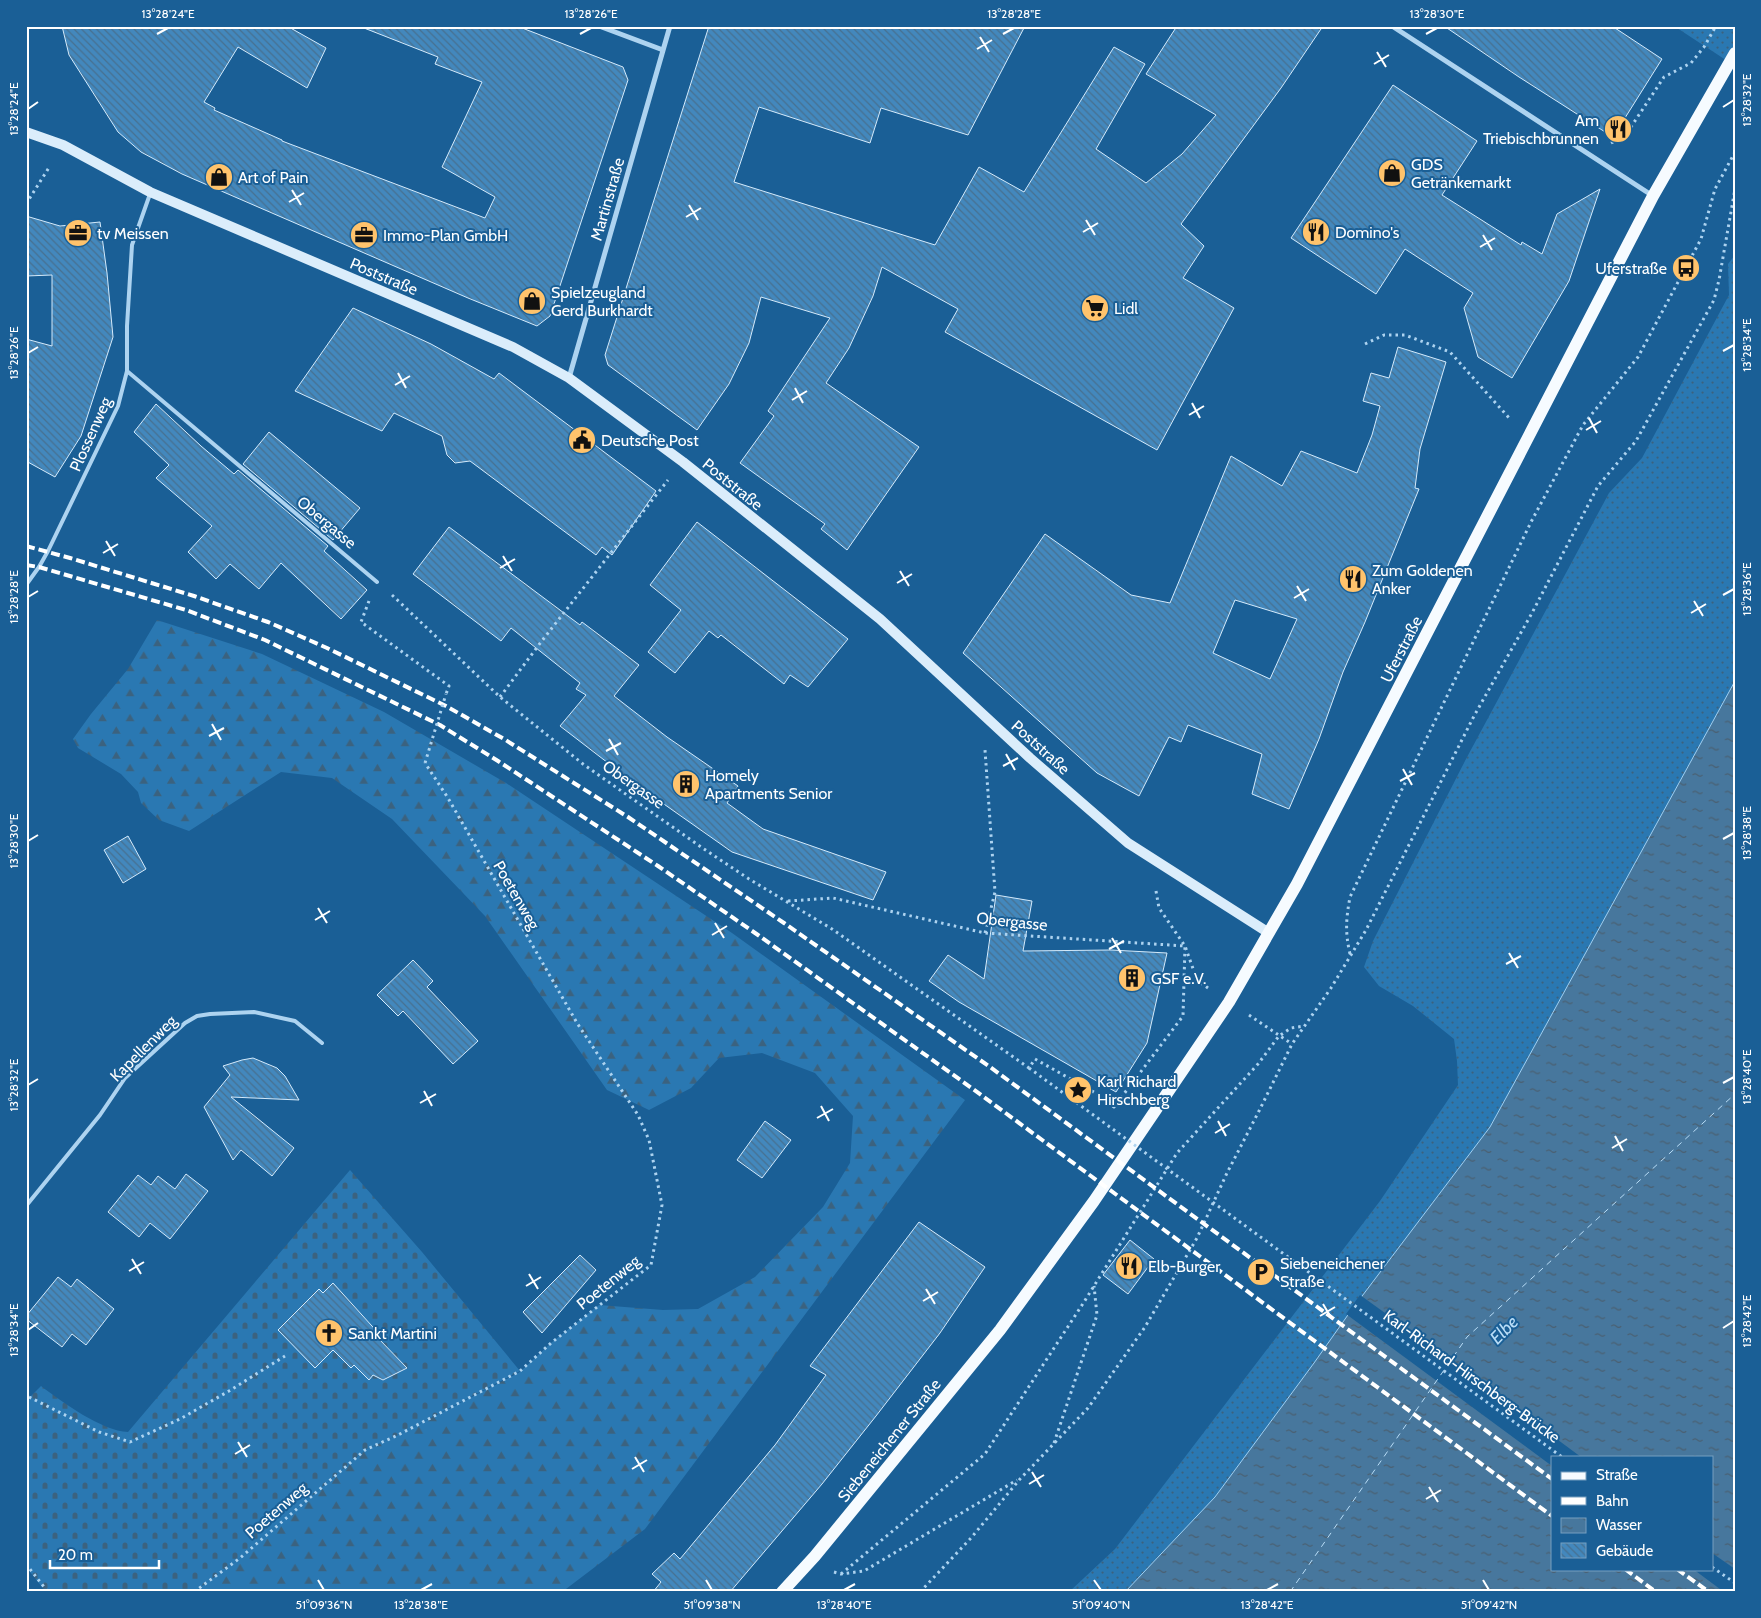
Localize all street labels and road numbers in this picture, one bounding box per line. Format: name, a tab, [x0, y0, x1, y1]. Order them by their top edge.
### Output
street label: Martinstraße	[587, 156, 628, 243]
street label: Poststraße	[347, 254, 421, 299]
street label: Plossenweg	[66, 393, 116, 474]
street label: Poststraße	[699, 454, 767, 514]
street label: Obergasse	[293, 492, 360, 553]
street label: Uferstraße	[1377, 613, 1426, 686]
street label: Poststraße	[1008, 716, 1074, 778]
street label: Obergasse	[599, 756, 668, 813]
street label: Poetenweg	[489, 858, 544, 934]
street label: Obergasse	[975, 908, 1048, 935]
street label: Kapellenweg	[106, 1011, 181, 1085]
street label: Poetenweg	[573, 1250, 645, 1314]
street label: Karl-Richard-Hirschberg-Brücke	[1380, 1306, 1564, 1447]
street label: Siebeneichener Straße	[834, 1375, 945, 1506]
street label: Poetenweg	[241, 1478, 312, 1542]

